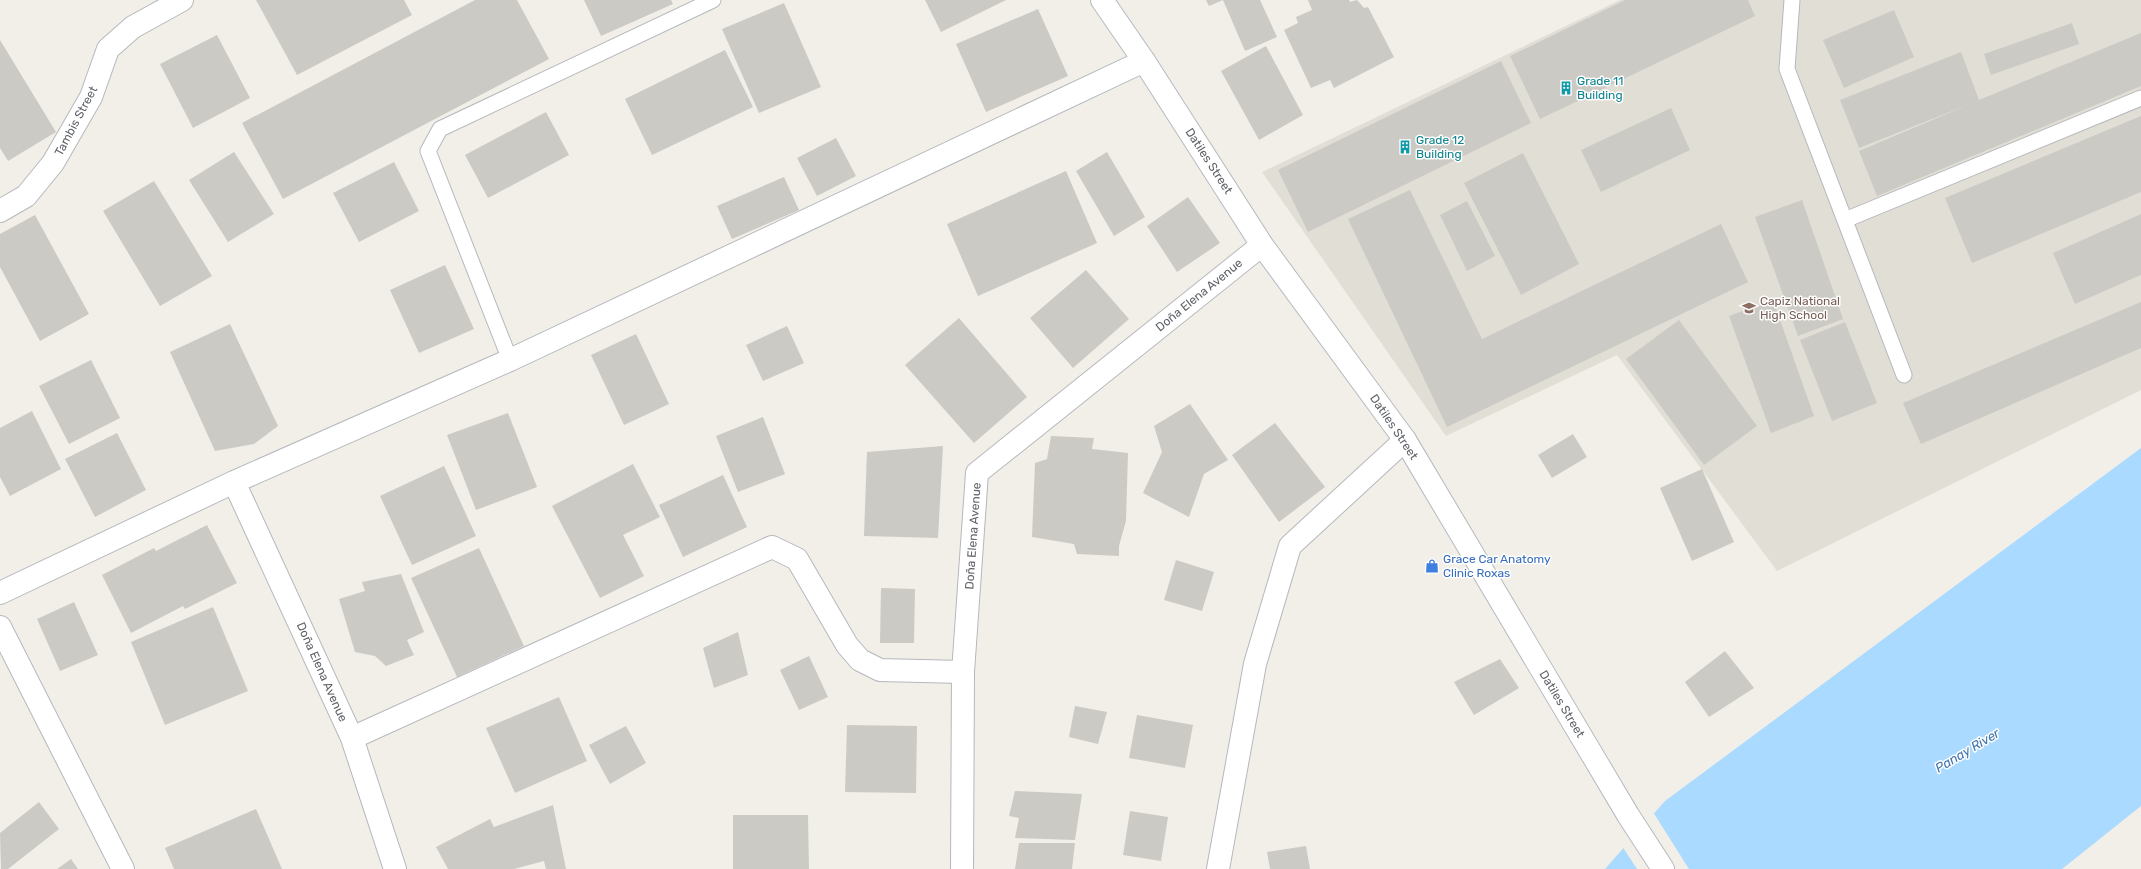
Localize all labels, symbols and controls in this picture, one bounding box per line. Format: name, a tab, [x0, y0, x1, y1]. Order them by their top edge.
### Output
place label: Grade 11 Building	[1577, 74, 1623, 102]
building icon: Grade 11 Building	[1558, 80, 1574, 96]
street label: Tambis Street	[52, 83, 100, 158]
street label: Datiles Street	[1182, 125, 1236, 197]
place label: Grade 12 Building	[1416, 133, 1464, 161]
building icon: Grade 12 Building	[1397, 139, 1413, 155]
street label: Doña Elena Avenue	[1153, 256, 1245, 334]
place label: Capiz National High School	[1760, 294, 1840, 322]
school or university icon: Capiz National High School	[1741, 300, 1757, 316]
street label: Datiles Street	[1367, 392, 1421, 463]
street label: Doña Elena Avenue	[962, 482, 984, 590]
place label: Grace Car Anatomy Clinic Roxas	[1443, 552, 1551, 580]
shop icon: Grace Car Anatomy Clinic Roxas	[1424, 558, 1440, 574]
street label: Doña Elena Avenue	[294, 620, 350, 724]
street label: Datiles Street	[1536, 668, 1588, 740]
water label: Panay River	[1932, 725, 2003, 776]

